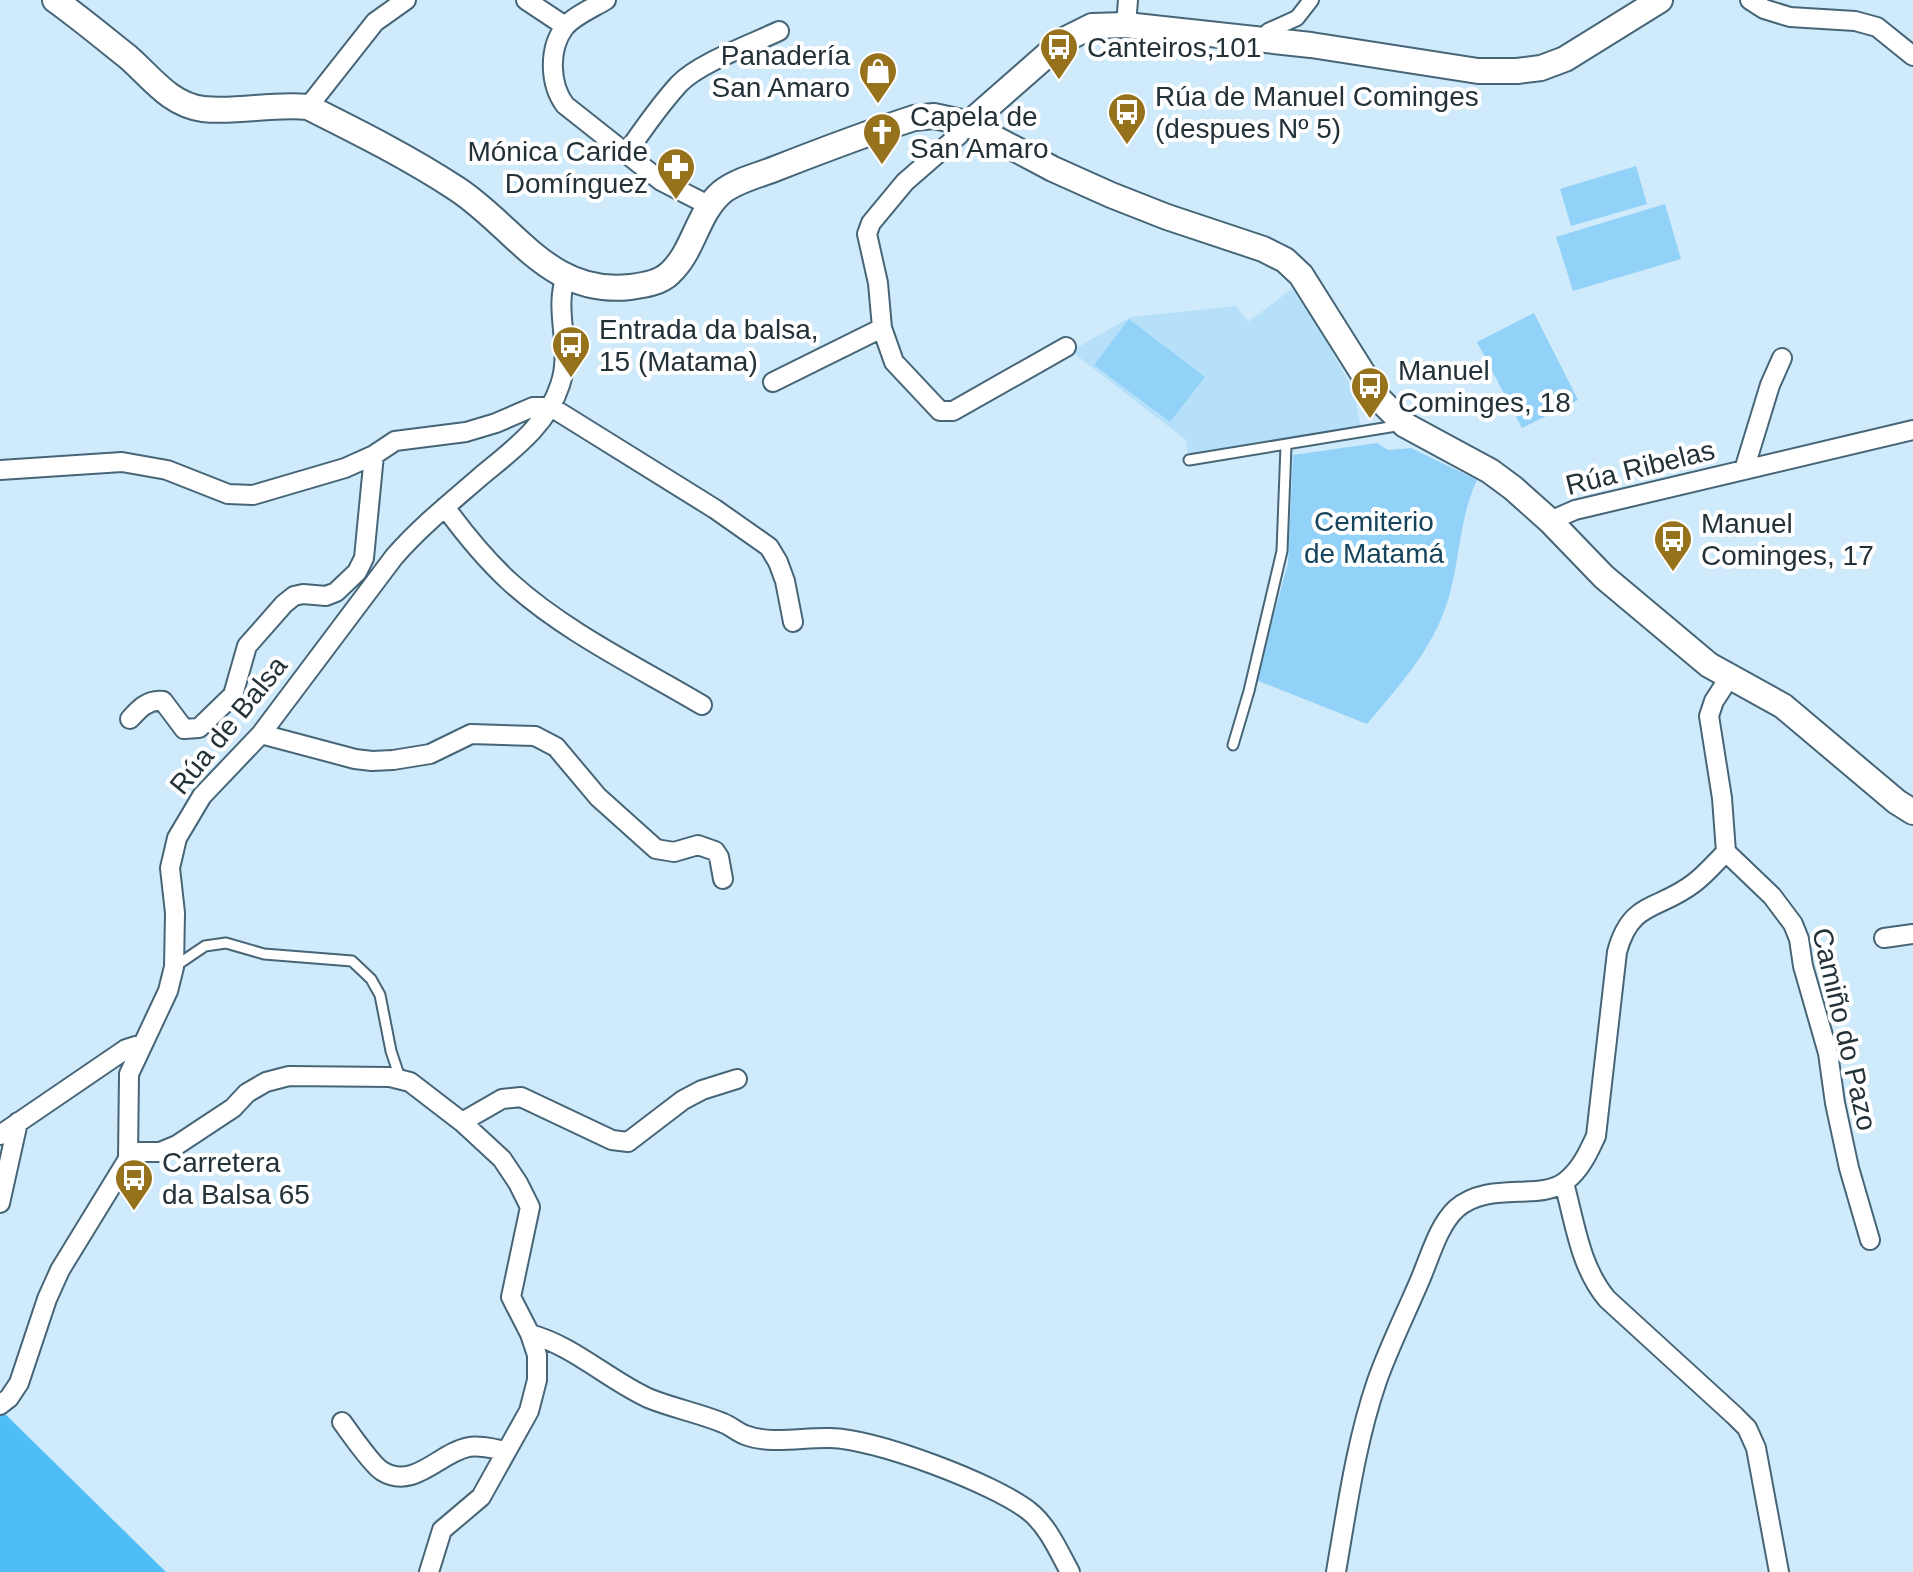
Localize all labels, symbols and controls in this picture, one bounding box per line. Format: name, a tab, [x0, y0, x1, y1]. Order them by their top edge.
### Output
bus stop icon: Canteiros,101	[1038, 26, 1080, 81]
place label: Canteiros,101	[1087, 32, 1261, 63]
place label: Panadería San Amaro	[711, 40, 850, 103]
shop icon: Panadería San Amaro	[857, 50, 899, 105]
place label: Rúa de Manuel Cominges (despues Nº 5)	[1155, 81, 1479, 144]
bus stop icon: Rúa de Manuel Cominges (despues Nº 5)	[1106, 91, 1148, 146]
place label: Capela de San Amaro	[910, 101, 1049, 164]
church icon: Capela de San Amaro	[861, 111, 903, 166]
place label: Mónica Caride Domínguez	[467, 136, 648, 199]
pharmacy icon: Mónica Caride Domínguez	[655, 146, 697, 201]
place label: Entrada da balsa, 15 (Matama)	[599, 314, 819, 377]
bus stop icon: Entrada da balsa, 15 (Matama)	[550, 324, 592, 379]
place label: Manuel Cominges, 18	[1398, 355, 1571, 418]
bus stop icon: Manuel Cominges, 18	[1349, 365, 1391, 420]
street label: Rúa Ribelas	[1562, 434, 1718, 501]
park label: Cemiterio de Matamá	[1304, 506, 1444, 569]
place label: Manuel Cominges, 17	[1701, 508, 1874, 571]
bus stop icon: Manuel Cominges, 17	[1652, 518, 1694, 573]
street label: Rúa de Balsa	[163, 650, 294, 800]
street label: Camiño do Pazo	[1806, 925, 1883, 1133]
place label: Carretera da Balsa 65	[162, 1147, 310, 1210]
bus stop icon: Carretera da Balsa 65	[113, 1157, 155, 1212]

